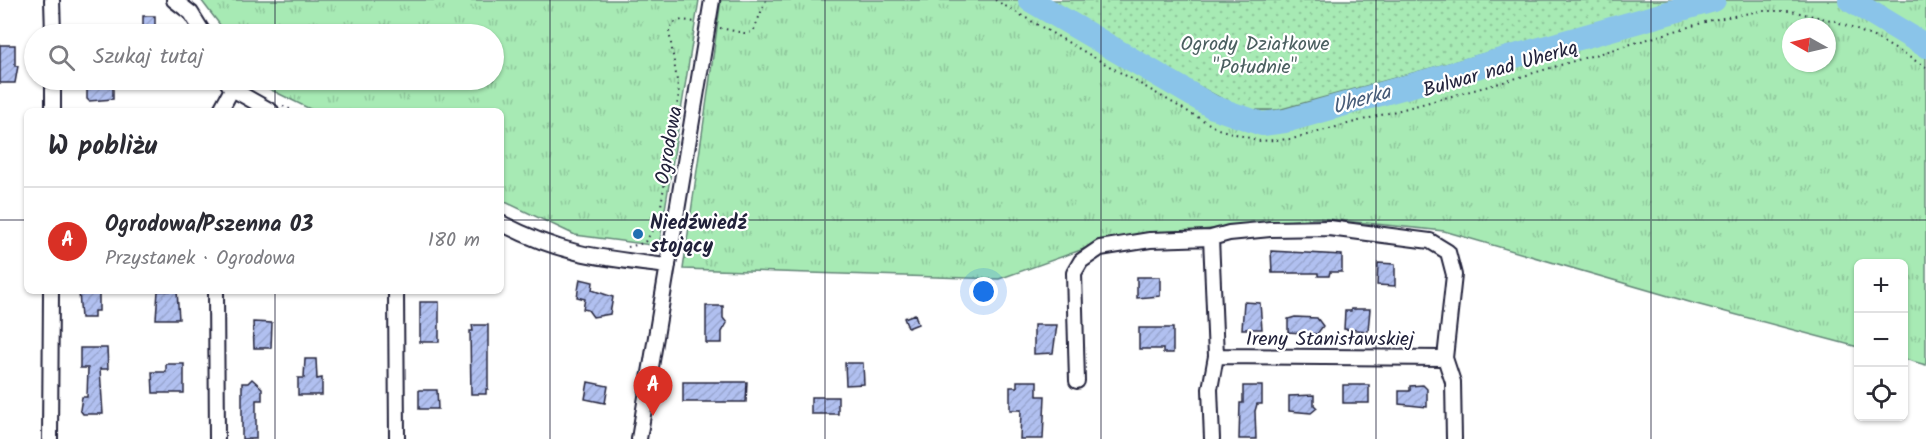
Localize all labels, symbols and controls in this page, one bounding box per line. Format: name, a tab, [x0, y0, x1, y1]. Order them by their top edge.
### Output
north arrow	[1782, 18, 1836, 72]
search box	[24, 24, 504, 90]
park label: Ogrody Działkowe "Południe"	[1181, 29, 1329, 84]
street label: Bulwar nad Uherką	[1419, 33, 1582, 107]
text: Szukaj tutaj	[93, 40, 204, 75]
icon: search	[45, 41, 78, 74]
water label: Uherka	[1328, 76, 1396, 125]
street label: Ogrodowa	[647, 104, 693, 187]
text: W pobliżu	[48, 126, 157, 168]
text: Ogrodowa/Pszenna 03	[105, 208, 313, 243]
place label: Niedźwiedź stojący	[650, 208, 747, 263]
text: A	[61, 225, 74, 257]
text: 180 m	[428, 225, 480, 257]
marker: Niedźwiedź stojący	[631, 227, 645, 241]
text: Przystanek · Ogrodowa	[105, 243, 295, 275]
map controls	[1854, 259, 1908, 421]
button: +	[1854, 259, 1908, 313]
your location	[969, 277, 998, 306]
button: −	[1854, 313, 1908, 367]
street label: Ireny Stanisławskiej	[1246, 324, 1415, 356]
pin: A	[634, 366, 672, 416]
button: locate	[1854, 367, 1908, 421]

